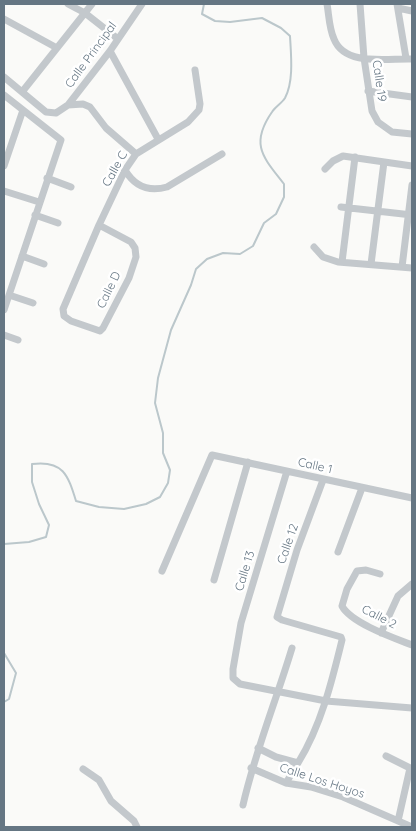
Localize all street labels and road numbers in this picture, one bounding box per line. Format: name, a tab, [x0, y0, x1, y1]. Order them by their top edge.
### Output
street label: Calle Principal	[62, 19, 120, 91]
street label: Calle 19	[369, 59, 389, 103]
street label: Calle C	[99, 149, 131, 189]
street label: Calle D	[94, 269, 124, 311]
street label: Calle 1	[296, 455, 334, 477]
street label: Calle 12	[274, 522, 302, 566]
street label: Calle 13	[232, 549, 258, 593]
street label: Calle 2	[359, 602, 399, 632]
street label: Calle Los Hoyos	[278, 760, 366, 802]

